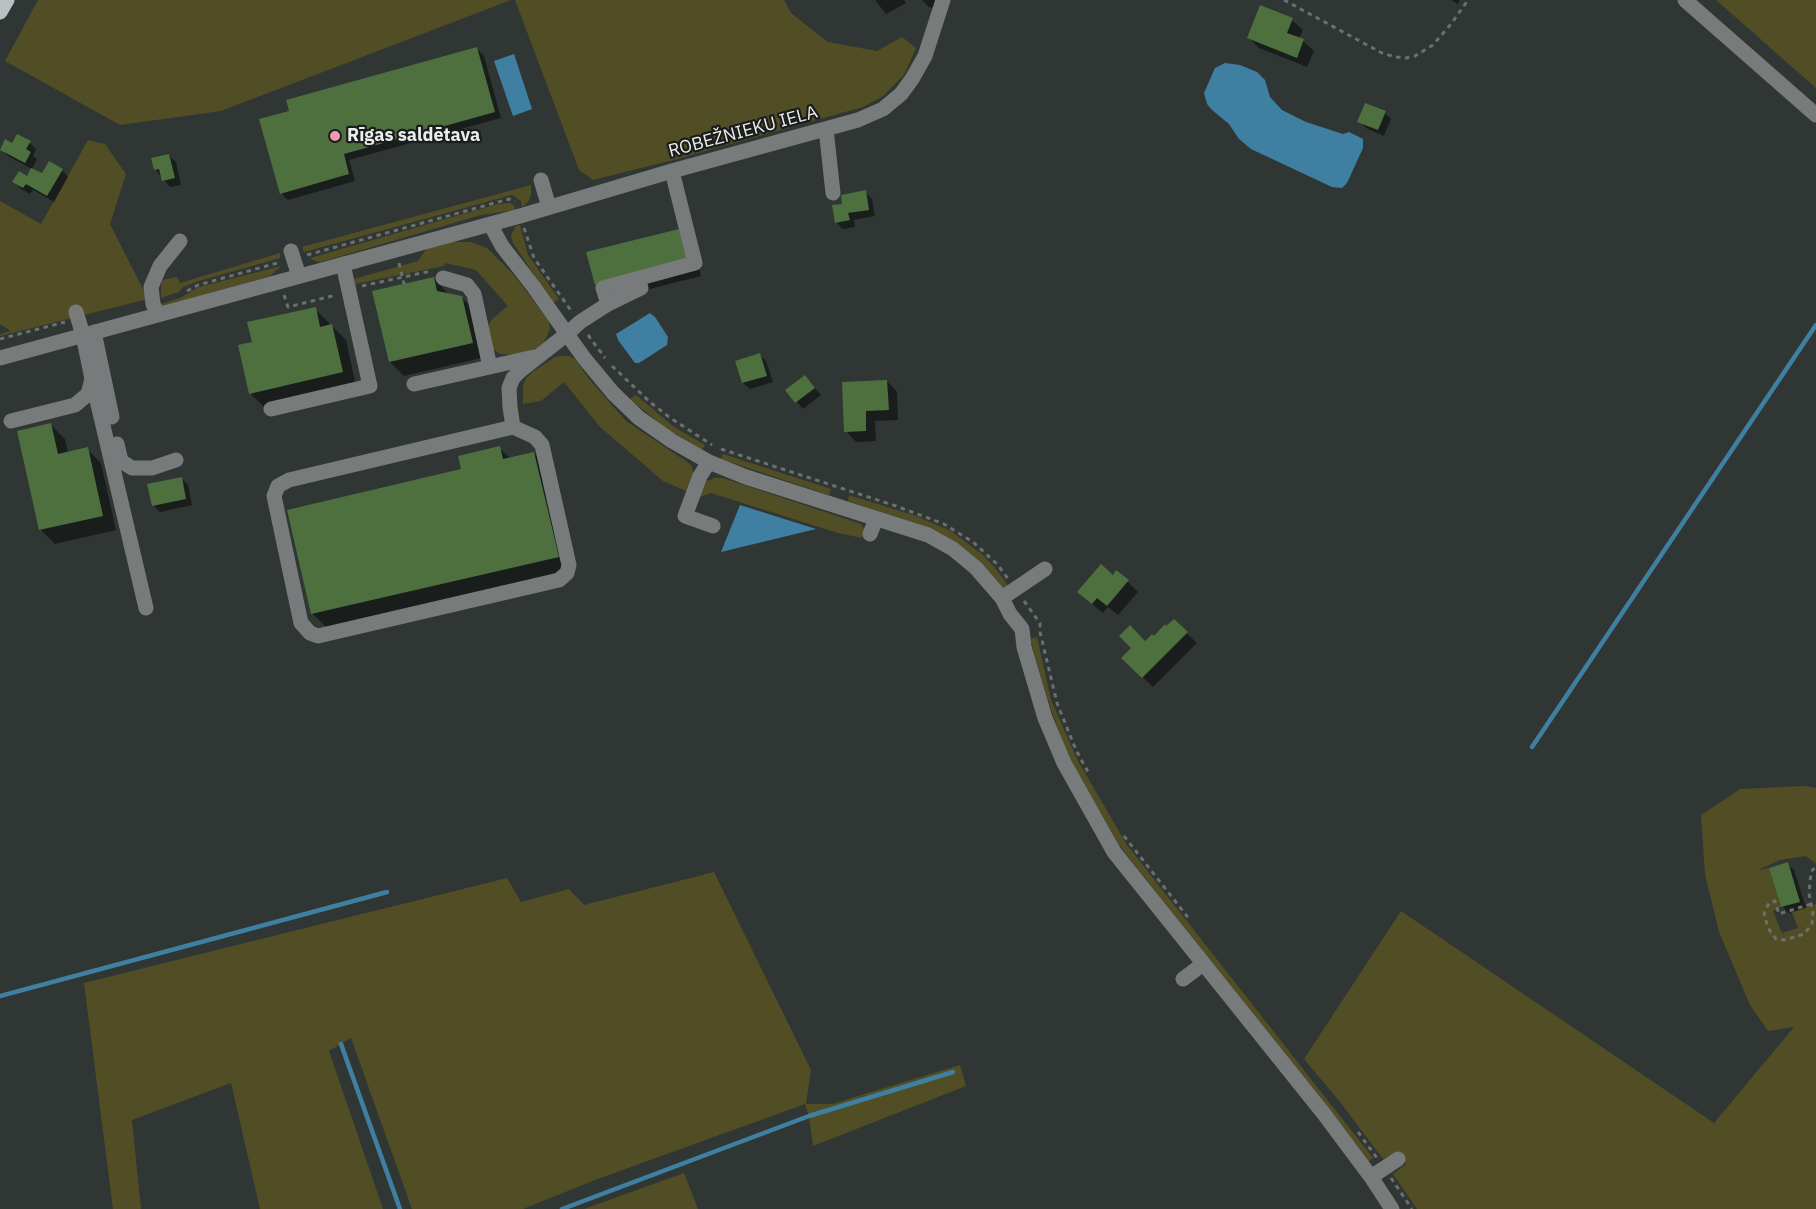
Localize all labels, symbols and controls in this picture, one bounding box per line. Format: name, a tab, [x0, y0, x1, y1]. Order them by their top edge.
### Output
street label: ROBEŽNIEKU IELA	[666, 102, 820, 162]
place label: Rīgas saldētava	[347, 125, 480, 147]
marker: Rīgas saldētava	[328, 129, 342, 143]

